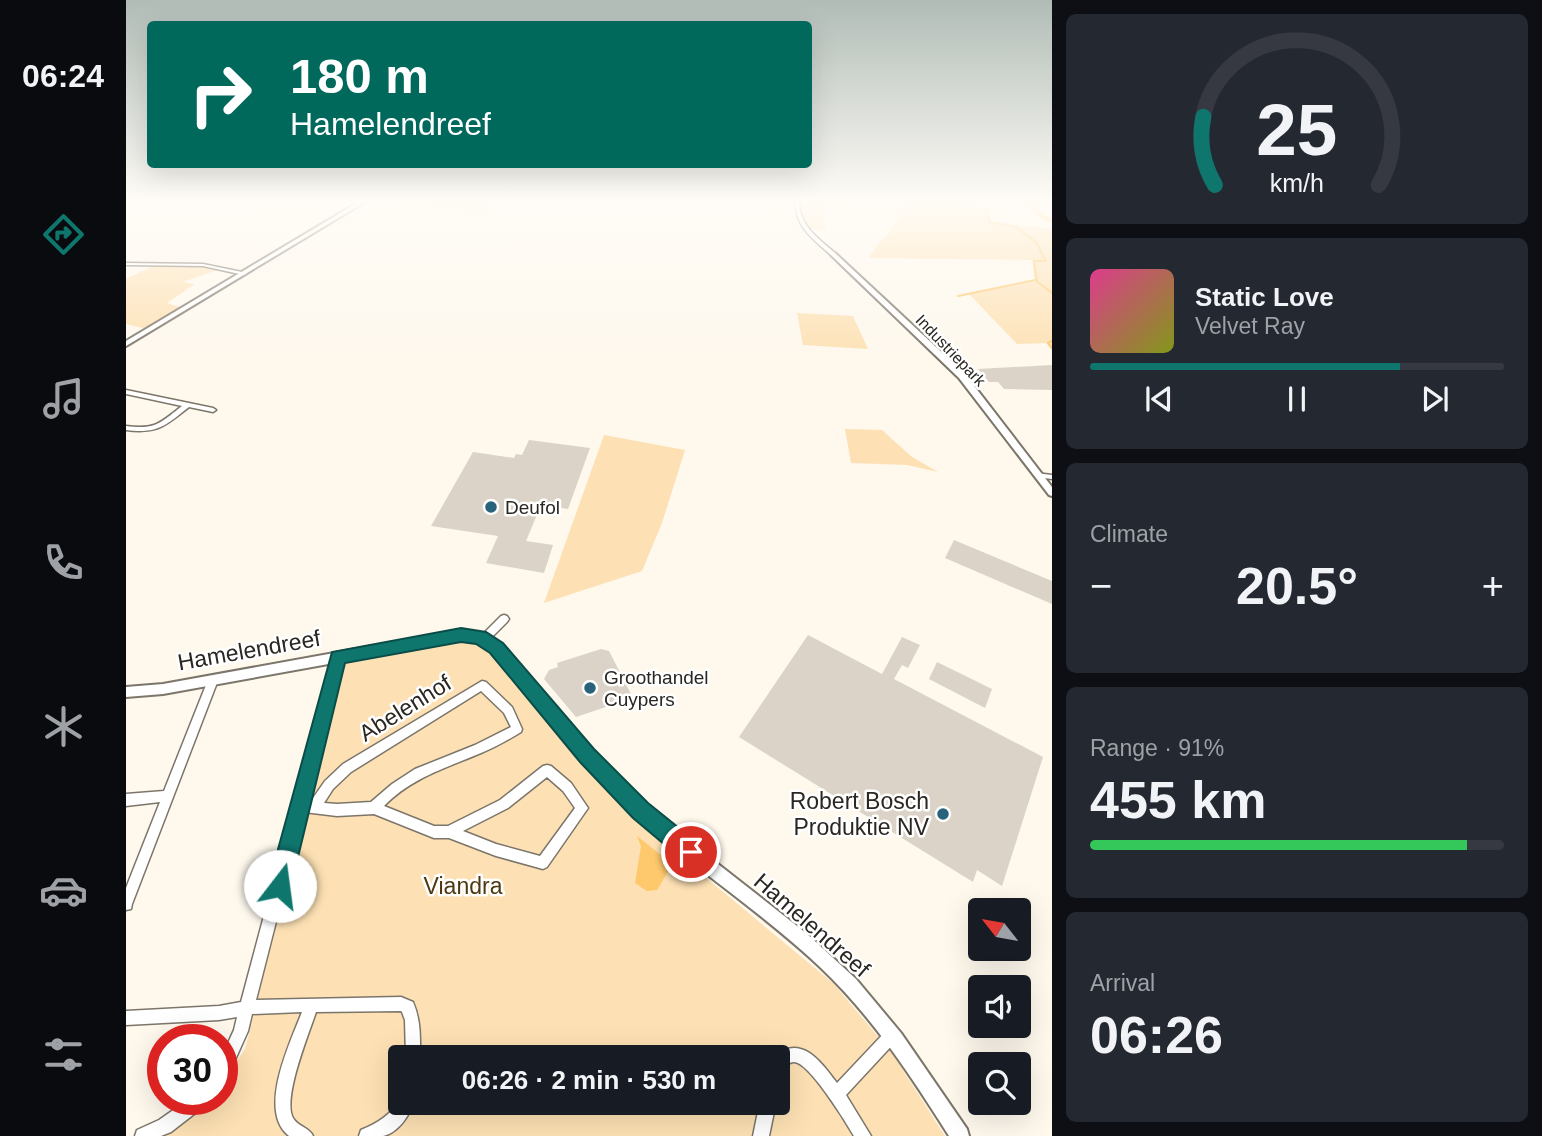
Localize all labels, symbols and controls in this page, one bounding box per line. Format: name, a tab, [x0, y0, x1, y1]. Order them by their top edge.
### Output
icon: right	[175, 49, 266, 140]
text: 180 m	[290, 49, 429, 103]
text: 06:24	[22, 58, 104, 94]
text: 25	[1257, 90, 1337, 171]
text: Hamelendreef	[290, 106, 491, 142]
text: km/h	[1270, 169, 1324, 197]
icon: directions	[39, 210, 88, 259]
text: Static Love	[1195, 282, 1334, 312]
street label: Industriepark	[912, 311, 990, 390]
text: Velvet Ray	[1195, 313, 1305, 339]
icon: music	[39, 374, 88, 423]
icon: previous	[1140, 380, 1178, 418]
icon: pause	[1278, 380, 1316, 418]
icon: next	[1416, 380, 1454, 418]
place label: Deufol	[505, 497, 560, 518]
marker: Deufol	[483, 499, 499, 515]
text: Climate	[1090, 521, 1168, 547]
icon: phone	[39, 538, 88, 587]
text: 20.5°	[1236, 557, 1358, 615]
text: −	[1090, 565, 1112, 607]
text: +	[1482, 565, 1504, 607]
street label: Hamelendreef	[176, 625, 323, 675]
place label: Groothandel Cuypers	[604, 667, 709, 710]
street label: Abelenhof	[354, 669, 456, 746]
marker: Groothandel Cuypers	[582, 680, 598, 696]
icon: climate	[39, 702, 88, 751]
text: Range · 91%	[1090, 735, 1224, 761]
text: 455 km	[1090, 771, 1266, 829]
place label: Robert Bosch Produktie NV	[790, 788, 930, 840]
marker: Robert Bosch Produktie NV	[935, 806, 951, 822]
pin	[661, 822, 721, 882]
icon: arrive	[672, 833, 710, 871]
position arrow	[243, 849, 317, 923]
icon: car	[39, 866, 88, 915]
street label: Hamelendreef	[749, 868, 876, 983]
park label: Viandra	[424, 873, 503, 899]
north arrow	[968, 898, 1031, 961]
map controls	[968, 898, 1031, 1115]
text: Arrival	[1090, 970, 1155, 996]
button: sound	[968, 975, 1031, 1038]
text: 06:26	[1090, 1006, 1223, 1064]
speed limit sign: 30	[147, 1024, 238, 1115]
icon: filters	[39, 1030, 88, 1079]
button: search	[968, 1052, 1031, 1115]
text: 06:26 · 2 min · 530 m	[462, 1065, 716, 1095]

